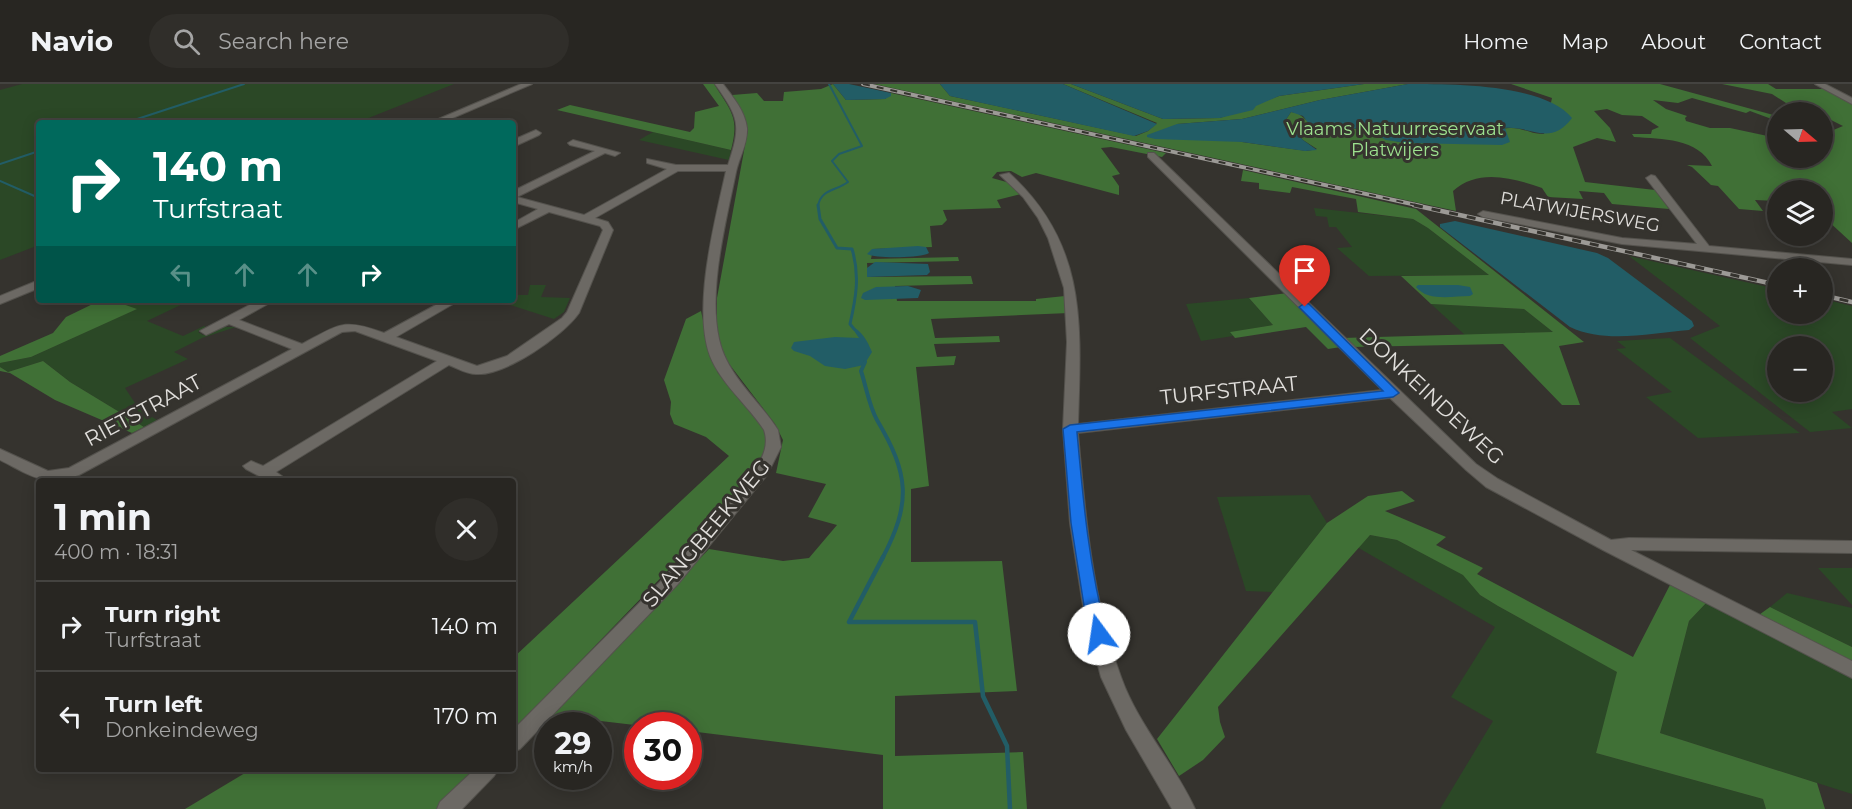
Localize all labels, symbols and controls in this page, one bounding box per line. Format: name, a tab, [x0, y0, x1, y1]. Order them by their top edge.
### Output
search box	[149, 14, 569, 68]
text: Navio	[30, 24, 113, 58]
icon: search	[170, 25, 203, 58]
text: Search here	[218, 28, 349, 55]
text: Home	[1463, 29, 1528, 54]
text: Map	[1561, 29, 1608, 54]
text: About	[1641, 29, 1706, 54]
text: Contact	[1739, 29, 1822, 54]
north arrow	[1767, 102, 1833, 168]
map controls	[1767, 102, 1833, 402]
park label: Vlaams Natuurreservaat Platwijers	[1286, 118, 1504, 161]
text: 140 m	[153, 140, 283, 192]
icon: right	[54, 144, 132, 222]
button: layers	[1767, 180, 1833, 246]
street label: PLATWIJERSWEG	[1498, 187, 1662, 237]
text: Turfstraat	[153, 192, 283, 225]
pin	[1279, 245, 1330, 307]
icon: arrive	[1288, 254, 1321, 287]
icon: left	[165, 258, 198, 291]
icon: ahead	[228, 258, 261, 291]
icon: ahead	[291, 258, 324, 291]
icon: right	[354, 258, 387, 291]
button: +	[1767, 258, 1833, 324]
street label: DONKEINDEWEG	[1354, 322, 1510, 470]
button: −	[1767, 336, 1833, 402]
street label: RIETSTRAAT	[80, 369, 206, 451]
street label: TURFSTRAAT	[1159, 370, 1299, 410]
street label: SLANGBEEKWEG	[637, 454, 775, 612]
text: 1 min	[54, 495, 152, 539]
button: close	[435, 498, 498, 561]
text: 400 m · 18:31	[54, 540, 178, 564]
text: Turn right	[105, 601, 220, 628]
position arrow	[1067, 602, 1131, 666]
icon: right	[54, 610, 87, 643]
text: 140 m	[432, 613, 498, 640]
text: Turfstraat	[105, 628, 201, 652]
text: Turn left	[105, 691, 203, 718]
icon: left	[54, 700, 87, 733]
text: 170 m	[434, 703, 498, 730]
speed limit sign: 30	[624, 712, 702, 790]
text: Donkeindeweg	[105, 718, 259, 742]
text: 29	[555, 725, 591, 762]
text: km/h	[553, 757, 593, 776]

